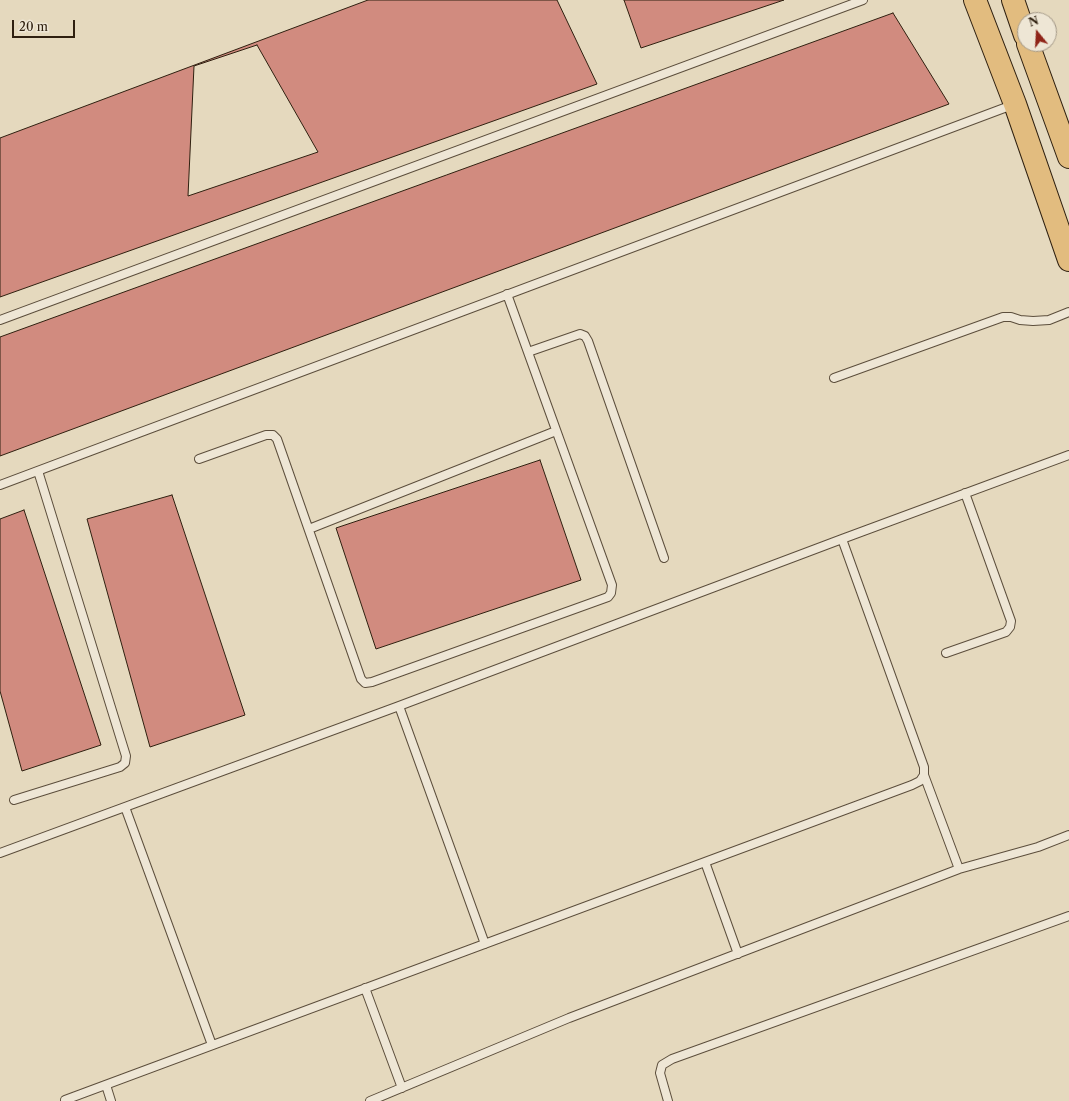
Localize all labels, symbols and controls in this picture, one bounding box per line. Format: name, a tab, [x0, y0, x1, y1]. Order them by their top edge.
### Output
scale bar	[14, 12, 77, 38]
north arrow	[1017, 12, 1057, 52]
text: N	[1027, 13, 1040, 30]
text: 20 m	[19, 19, 48, 34]

